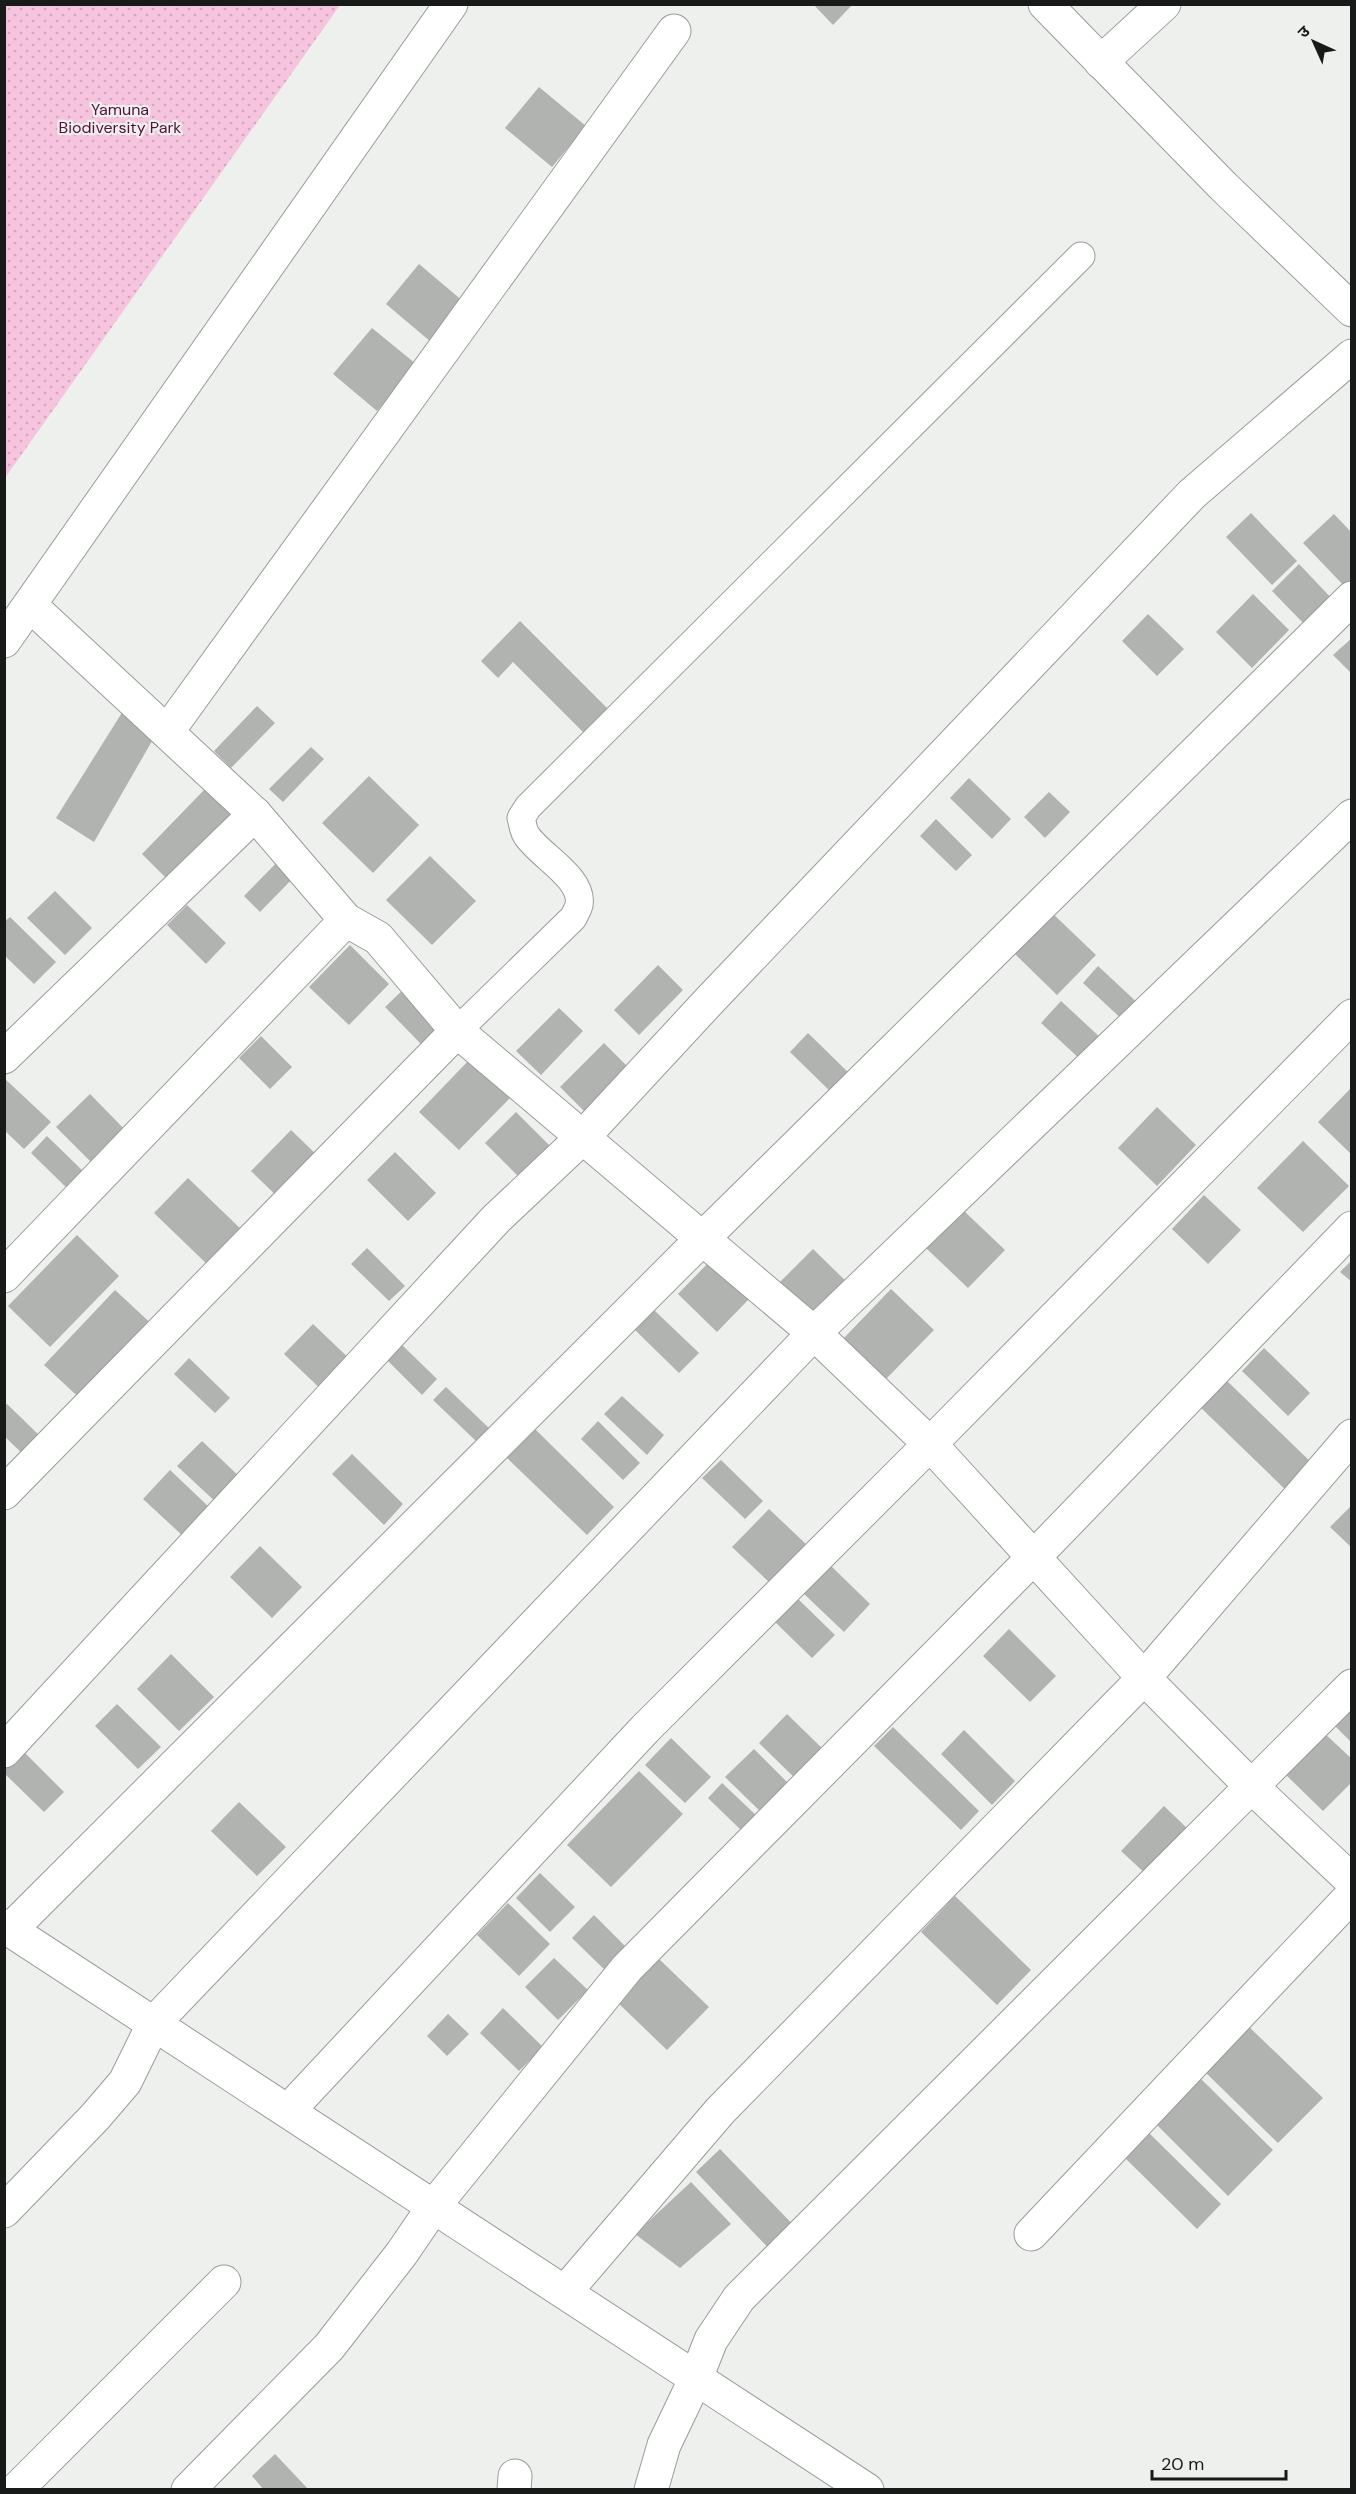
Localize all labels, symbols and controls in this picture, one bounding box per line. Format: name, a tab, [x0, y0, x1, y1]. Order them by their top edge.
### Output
north arrow	[1284, 12, 1344, 72]
text: उ	[1293, 21, 1315, 42]
park label: Yamuna Biodiversity Park	[59, 99, 181, 138]
scale bar	[1152, 2443, 1286, 2481]
text: 20 m	[1161, 2452, 1204, 2476]

